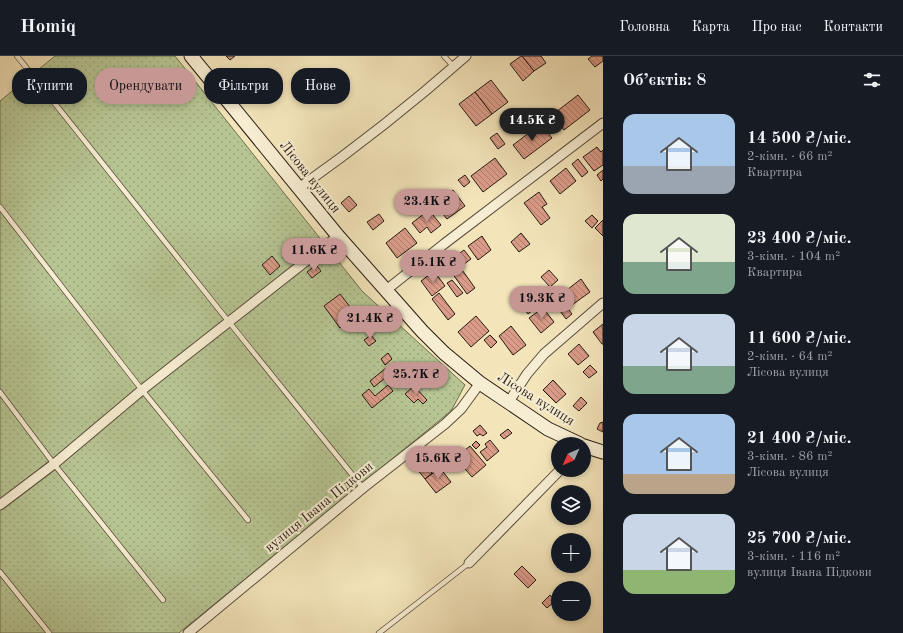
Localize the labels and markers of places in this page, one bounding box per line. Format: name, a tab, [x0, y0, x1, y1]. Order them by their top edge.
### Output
pin: 14.5K ₴	[495, 108, 569, 142]
pin: 23.4K ₴	[390, 189, 464, 223]
pin: 11.6K ₴	[277, 238, 351, 272]
pin: 15.1K ₴	[396, 250, 470, 284]
pin: 19.3K ₴	[505, 286, 579, 320]
pin: 21.4K ₴	[333, 306, 407, 340]
pin: 25.7K ₴	[379, 362, 453, 396]
pin: 15.6K ₴	[401, 446, 475, 480]

